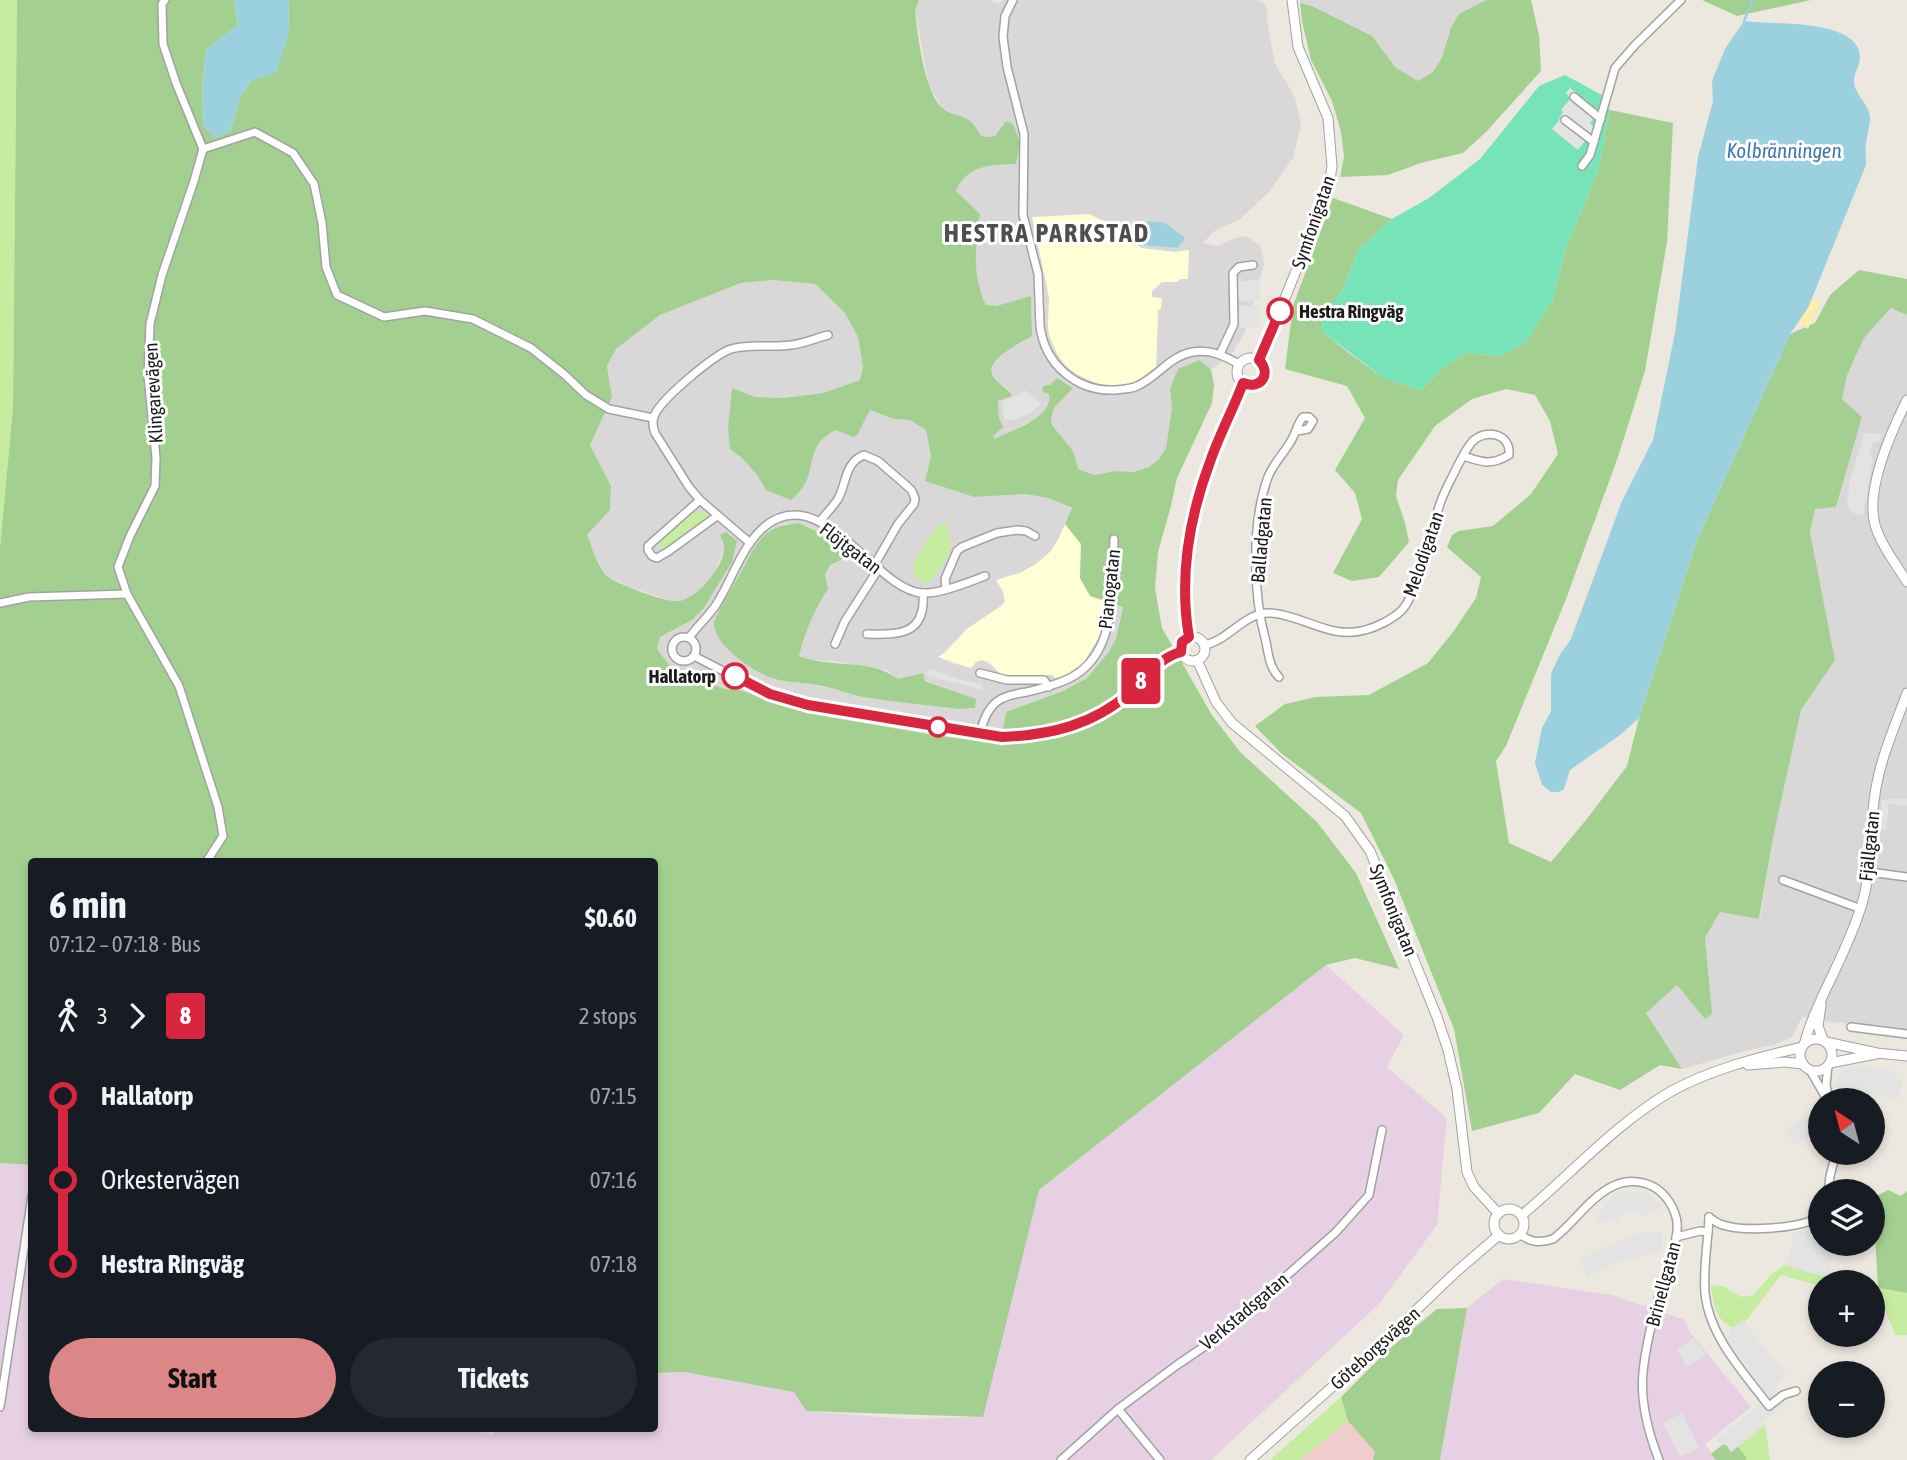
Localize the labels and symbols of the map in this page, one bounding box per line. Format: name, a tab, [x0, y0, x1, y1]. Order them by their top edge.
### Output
water label: Kolbränningen	[1726, 138, 1842, 162]
street label: Symfonigatan	[1287, 172, 1339, 272]
district label: HESTRA PARKSTAD	[944, 218, 1150, 248]
marker: Hestra Ringväg	[1267, 298, 1293, 324]
place label: Hestra Ringväg	[1299, 300, 1404, 322]
street label: Klingarevägen	[139, 342, 167, 444]
street label: Balladgatan	[1246, 496, 1276, 584]
street label: Melodigatan	[1398, 509, 1448, 599]
street label: Flöjtgatan	[816, 518, 886, 578]
street label: Pianogatan	[1094, 548, 1124, 630]
line badge: 8	[1118, 658, 1164, 704]
marker: Hallatorp	[722, 663, 748, 689]
place label: Hallatorp	[648, 665, 716, 687]
unlabelled marker	[928, 717, 948, 737]
street label: Fjällgatan	[1854, 810, 1884, 882]
street label: Symfonigatan	[1366, 861, 1422, 959]
north arrow	[1808, 1088, 1885, 1166]
street label: Brinellgatan	[1641, 1239, 1685, 1329]
street label: Verkstadsgatan	[1195, 1268, 1293, 1354]
street label: Göteborgsvägen	[1326, 1302, 1424, 1394]

